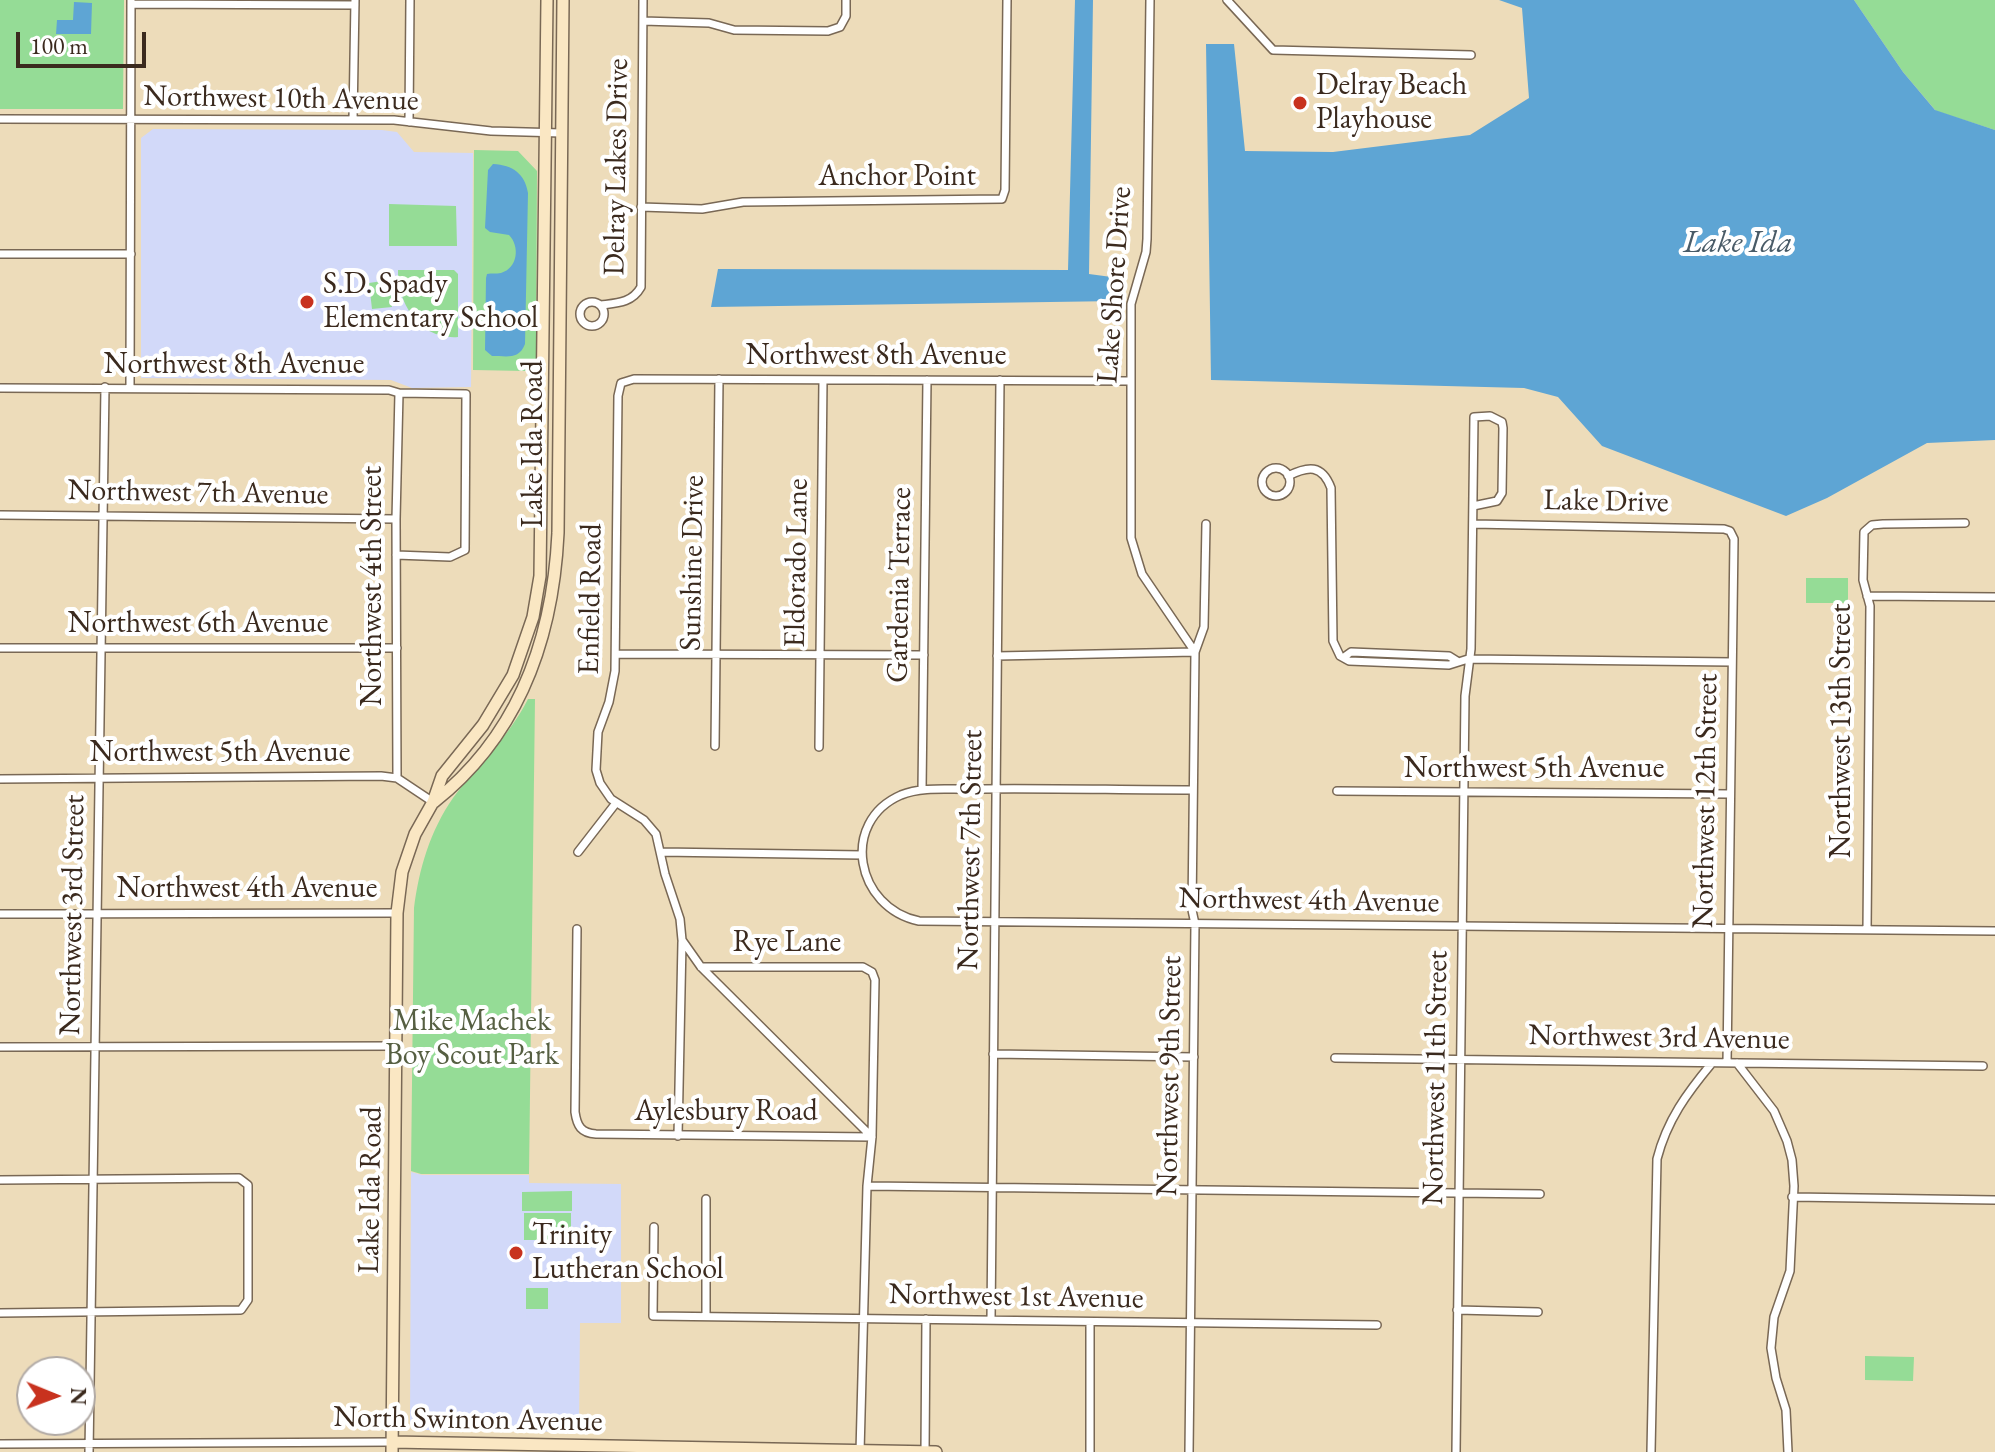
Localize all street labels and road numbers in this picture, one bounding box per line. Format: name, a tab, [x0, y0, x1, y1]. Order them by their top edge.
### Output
street label: Delray Lakes Drive	[597, 58, 637, 276]
street label: Northwest 10th Avenue	[143, 79, 419, 119]
street label: Anchor Point	[818, 159, 976, 195]
street label: Lake Shore Drive	[1090, 185, 1140, 385]
street label: Northwest 8th Avenue	[746, 338, 1006, 374]
street label: Northwest 8th Avenue	[104, 347, 364, 383]
street label: Lake Ida Road	[516, 360, 552, 528]
street label: Northwest 4th Street	[355, 466, 391, 706]
street label: Northwest 7th Avenue	[67, 473, 329, 513]
street label: Sunshine Drive	[673, 475, 713, 651]
street label: Eldorado Lane	[778, 478, 816, 648]
street label: Lake Drive	[1543, 483, 1669, 521]
street label: Gardenia Terrace	[880, 487, 920, 683]
street label: Enfield Road	[572, 523, 610, 675]
street label: Northwest 13th Street	[1824, 604, 1860, 858]
street label: Northwest 6th Avenue	[68, 606, 328, 642]
street label: Northwest 12th Street	[1686, 673, 1726, 929]
street label: Northwest 7th Street	[951, 729, 991, 971]
street label: Northwest 5th Avenue	[90, 735, 350, 771]
street label: Northwest 5th Avenue	[1404, 751, 1664, 787]
street label: Northwest 3rd Street	[53, 794, 93, 1036]
street label: Northwest 4th Avenue	[117, 871, 377, 907]
street label: Northwest 4th Avenue	[1178, 881, 1440, 921]
street label: Rye Lane	[733, 925, 841, 961]
street label: Northwest 11th Street	[1416, 950, 1456, 1206]
street label: Northwest 9th Street	[1150, 955, 1190, 1197]
street label: Northwest 3rd Avenue	[1528, 1018, 1790, 1058]
street label: Aylesbury Road	[634, 1094, 818, 1130]
street label: Lake Ida Road	[352, 1106, 390, 1274]
street label: Northwest 1st Avenue	[888, 1277, 1144, 1317]
street label: North Swinton Avenue	[333, 1400, 603, 1440]

